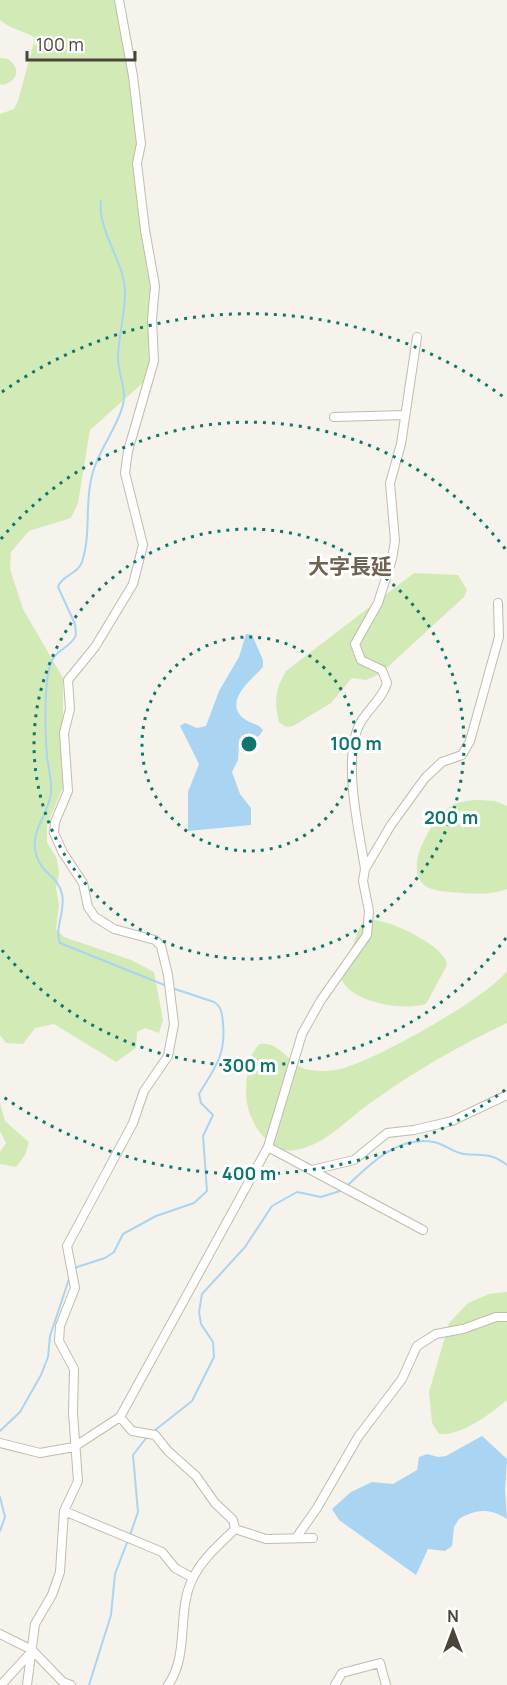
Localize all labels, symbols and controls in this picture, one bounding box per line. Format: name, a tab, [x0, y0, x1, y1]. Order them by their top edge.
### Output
scale bar	[27, 24, 135, 62]
text: 100 m	[36, 32, 84, 56]
district label: 大字長延	[308, 552, 392, 580]
text: 100 m	[330, 731, 382, 755]
centre of rings	[239, 734, 259, 754]
text: 200 m	[424, 805, 478, 829]
text: 300 m	[222, 1053, 276, 1077]
text: 400 m	[222, 1161, 276, 1185]
north arrow	[423, 1601, 483, 1661]
text: N	[447, 1605, 459, 1627]

